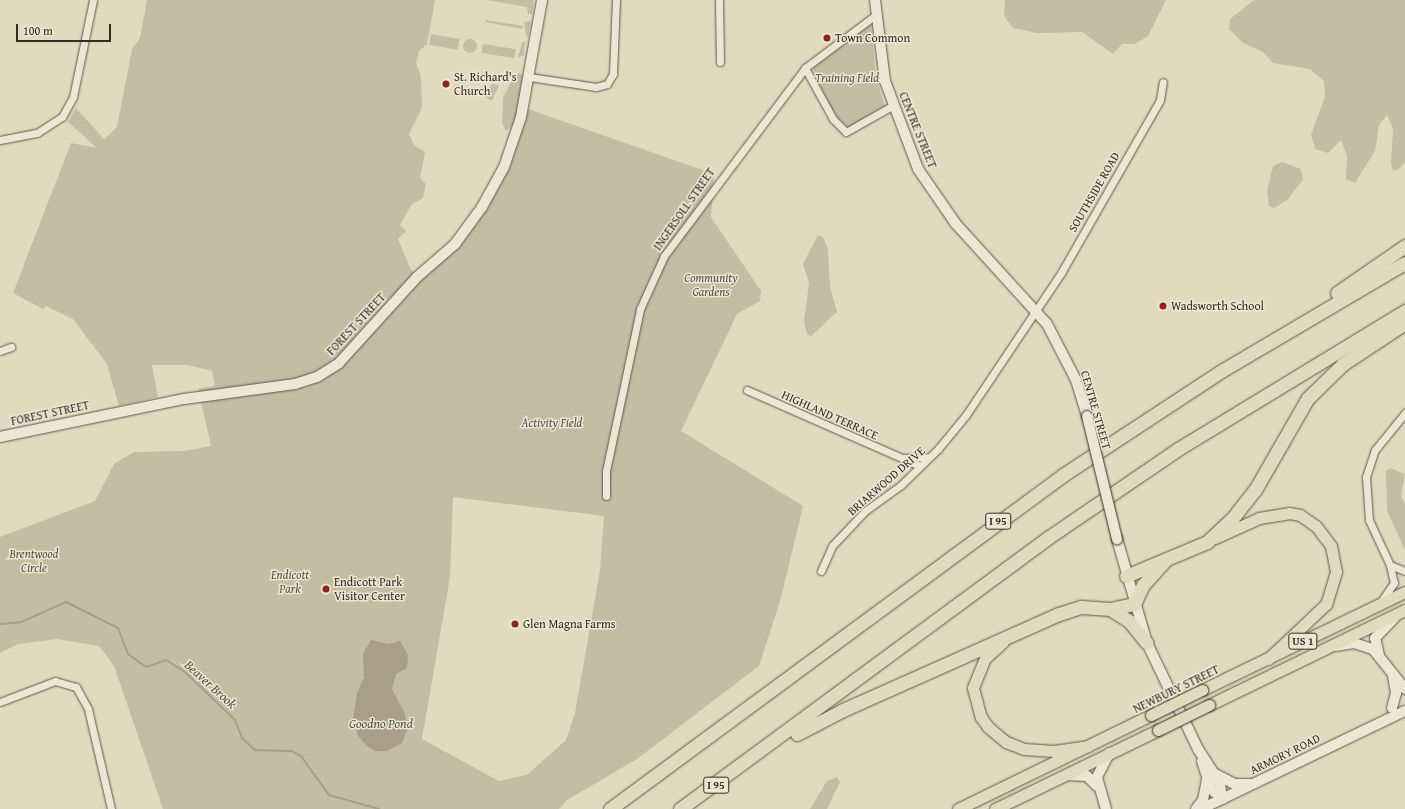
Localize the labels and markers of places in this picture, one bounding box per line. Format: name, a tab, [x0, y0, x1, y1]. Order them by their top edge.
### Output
place label: Town Common	[835, 31, 910, 45]
marker: Town Common	[822, 33, 832, 43]
place label: St. Richard's Church	[454, 70, 517, 98]
marker: St. Richard's Church	[441, 79, 451, 89]
place label: Wadsworth School	[1171, 299, 1264, 313]
marker: Wadsworth School	[1158, 301, 1168, 311]
place label: Endicott Park Visitor Center	[334, 575, 405, 603]
marker: Endicott Park Visitor Center	[321, 584, 331, 594]
place label: Glen Magna Farms	[523, 617, 616, 631]
marker: Glen Magna Farms	[510, 619, 520, 629]

